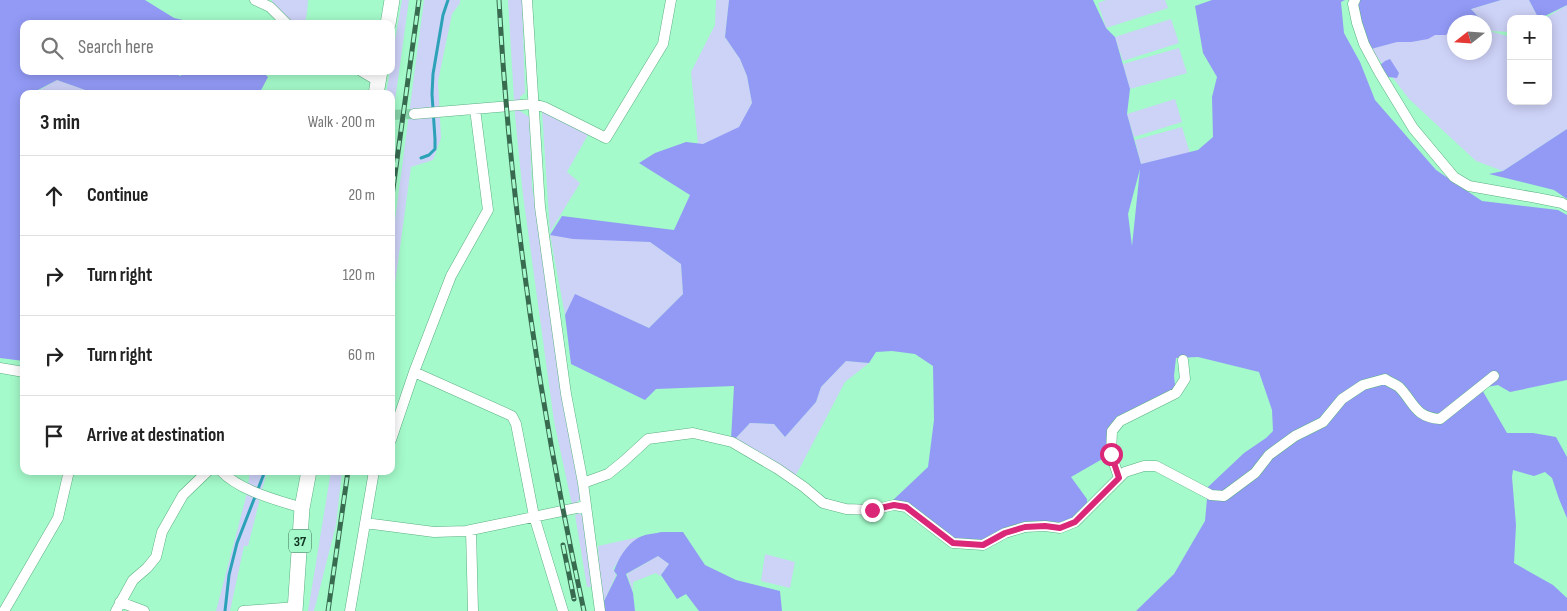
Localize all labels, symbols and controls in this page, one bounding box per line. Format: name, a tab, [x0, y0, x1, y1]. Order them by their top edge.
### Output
north arrow	[1447, 15, 1492, 60]
map controls	[1507, 15, 1552, 105]
button: +	[1507, 15, 1552, 60]
search box	[20, 20, 395, 75]
icon: search	[38, 34, 66, 62]
text: Search here	[78, 36, 154, 59]
button: −	[1507, 60, 1552, 105]
text: 3 min	[40, 110, 80, 135]
text: Walk · 200 m	[308, 113, 375, 132]
icon: ahead	[40, 182, 68, 210]
text: Continue	[87, 184, 148, 207]
text: 20 m	[348, 186, 375, 205]
icon: right	[40, 262, 68, 290]
text: Turn right	[87, 264, 152, 287]
text: 120 m	[343, 266, 375, 285]
icon: right	[40, 342, 68, 370]
text: Turn right	[87, 344, 152, 367]
text: 60 m	[348, 346, 375, 365]
icon: arrive	[40, 422, 68, 450]
text: Arrive at destination	[87, 424, 225, 447]
route start	[1100, 443, 1123, 466]
route end	[861, 499, 884, 522]
road number: 37	[289, 530, 311, 552]

